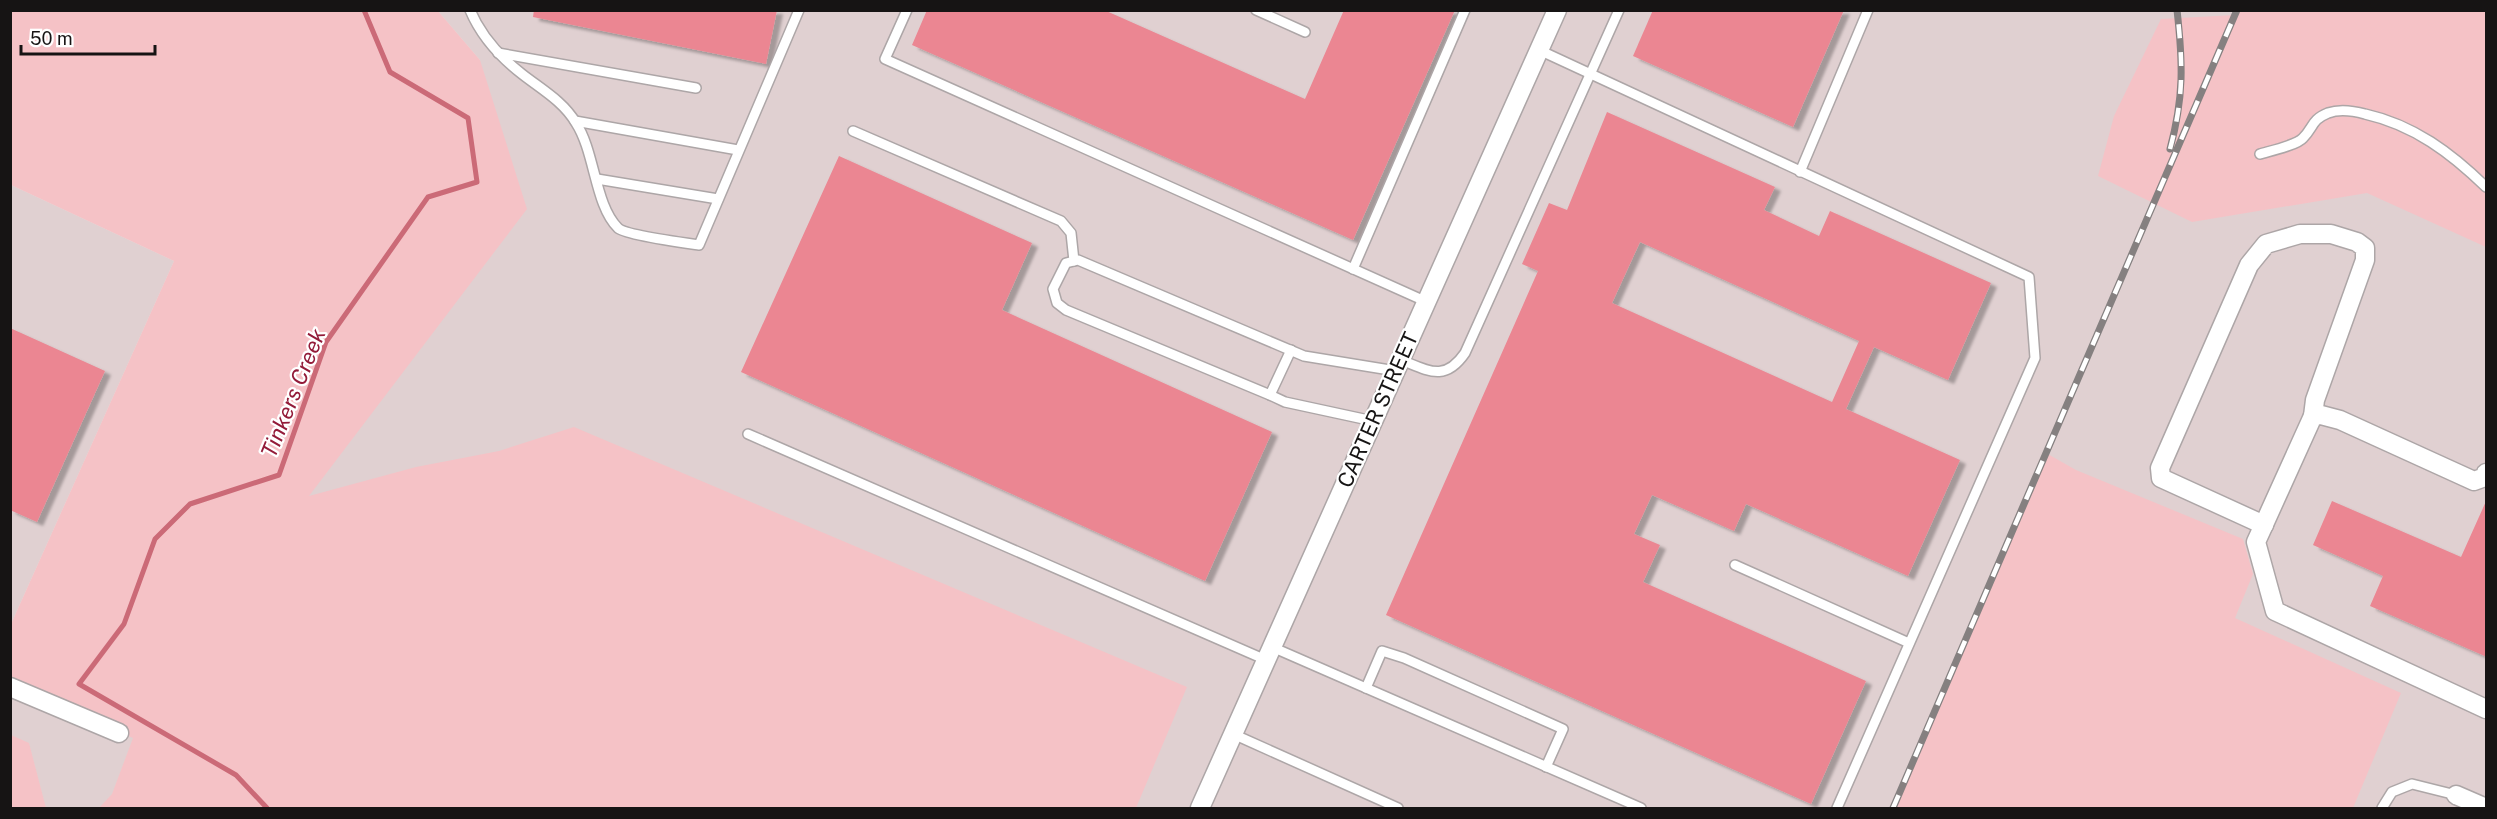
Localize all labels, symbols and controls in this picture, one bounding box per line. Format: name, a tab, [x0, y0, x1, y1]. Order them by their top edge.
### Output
scale bar	[21, 18, 154, 56]
text: 50 m	[30, 28, 73, 49]
water label: Tinkers Creek	[255, 325, 331, 461]
street label: CARTER STREET	[1332, 328, 1423, 491]

